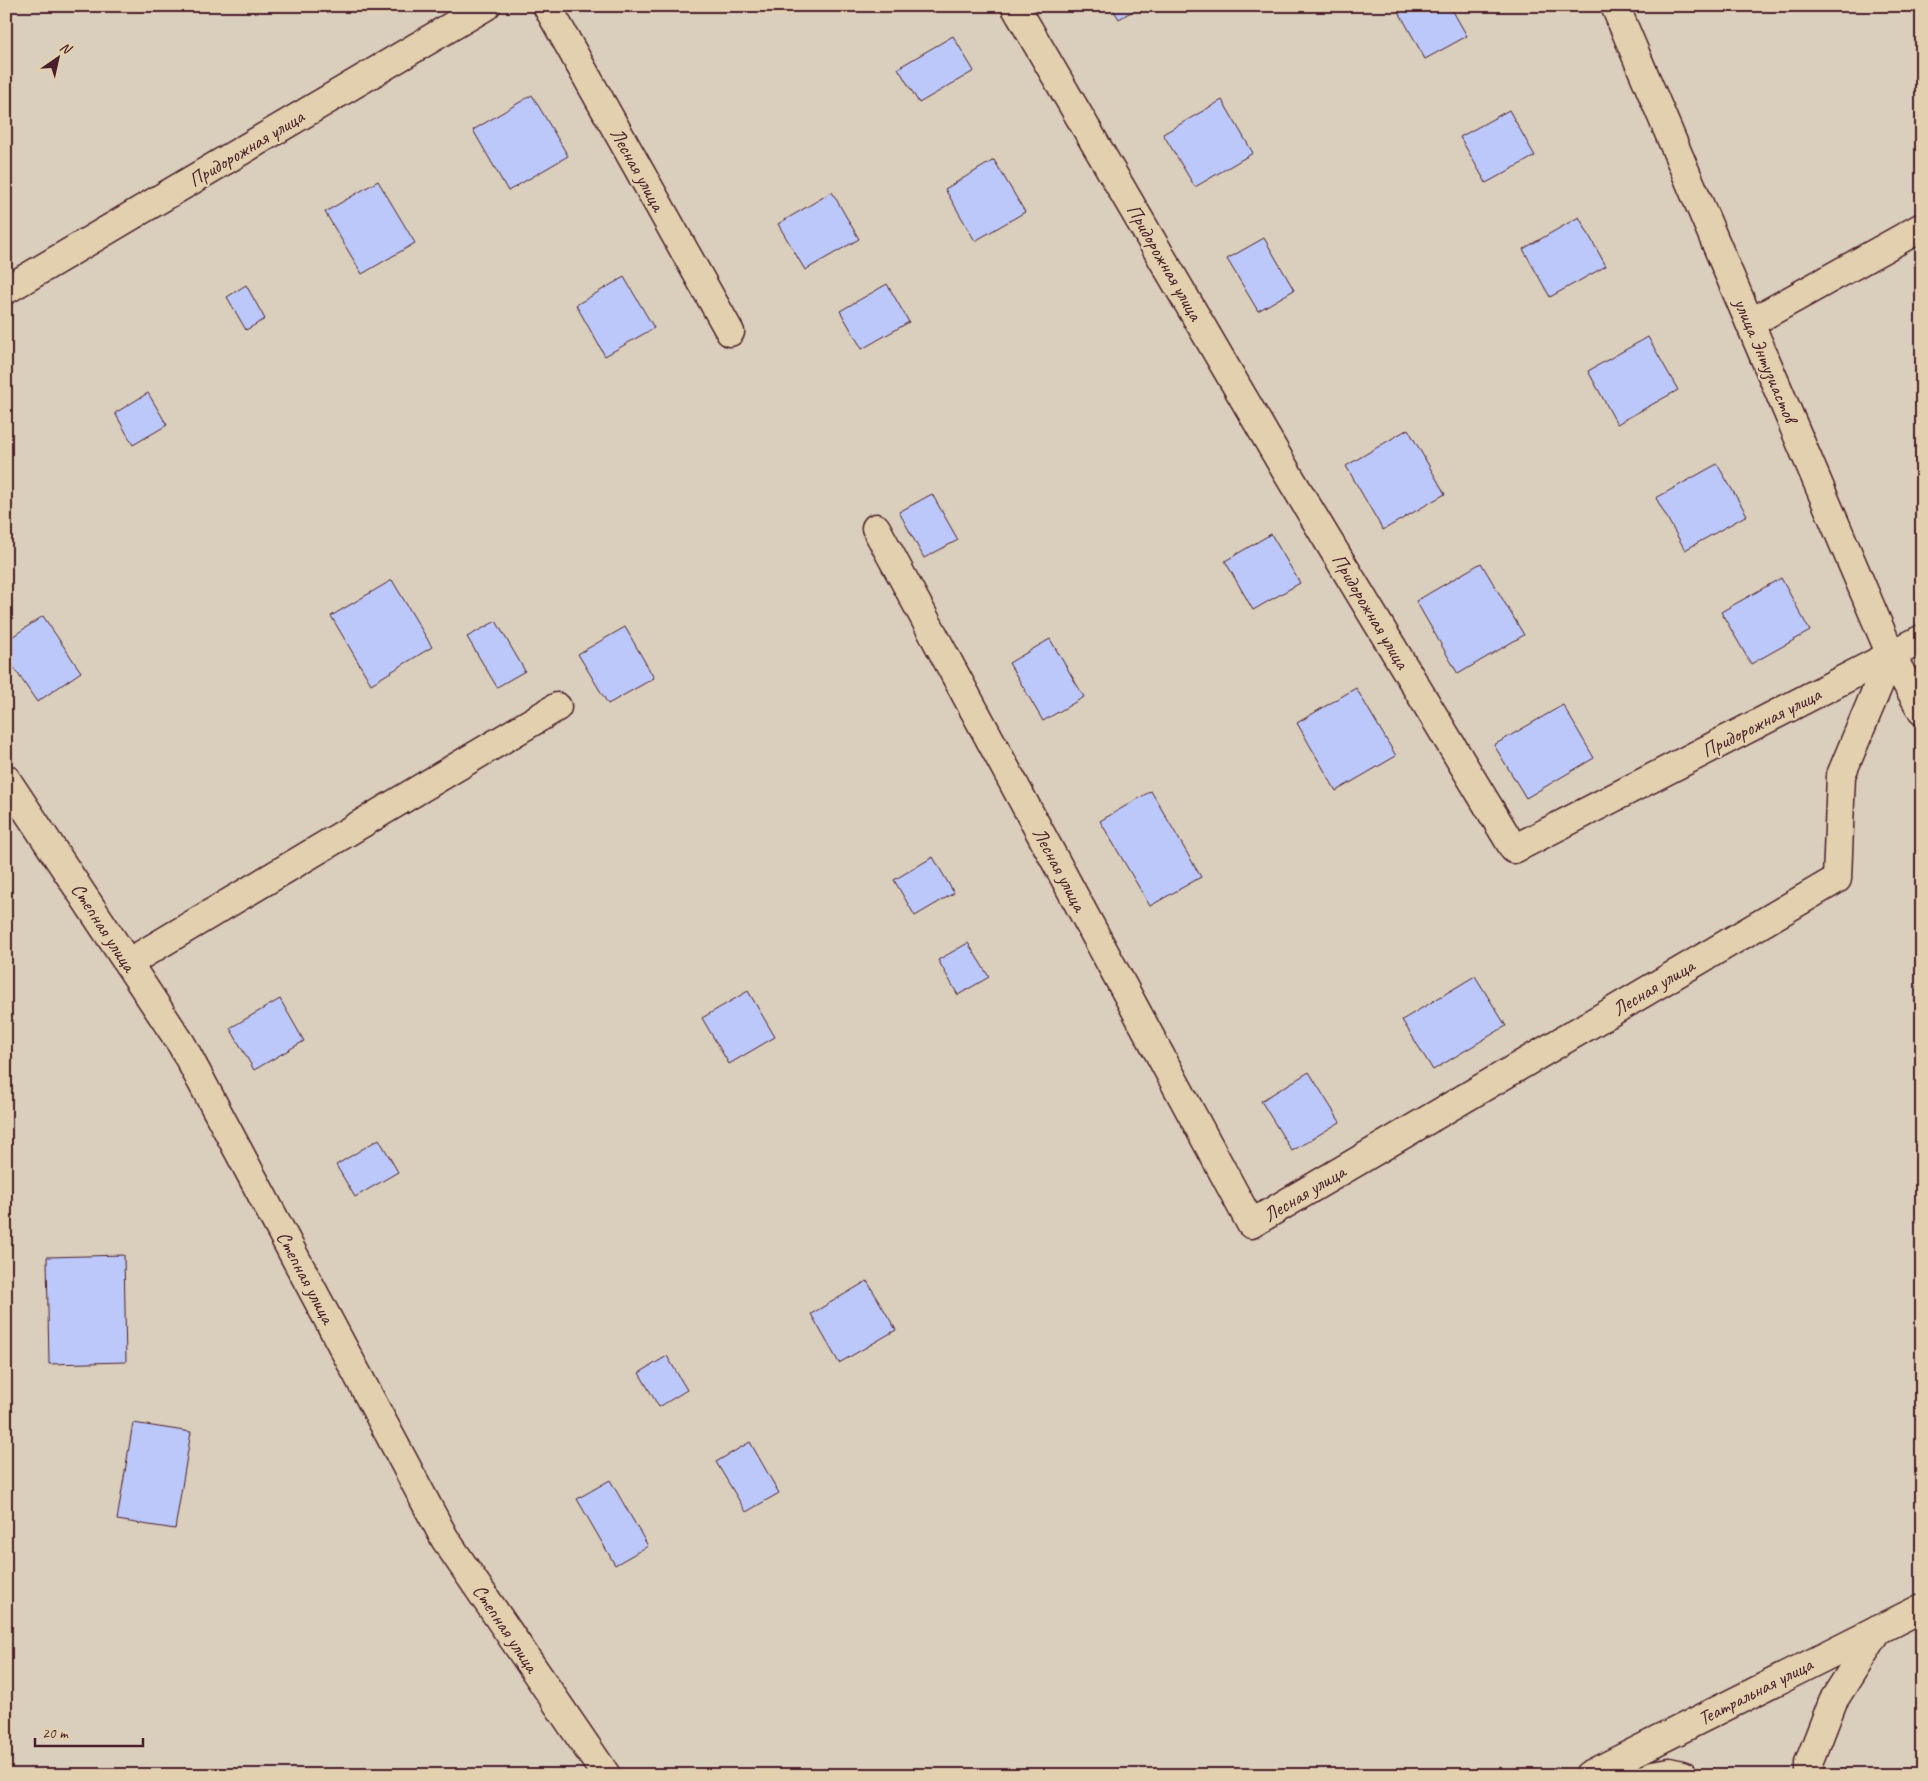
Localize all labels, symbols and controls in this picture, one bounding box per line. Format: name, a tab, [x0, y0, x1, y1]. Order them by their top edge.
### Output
north arrow	[32, 32, 82, 82]
text: N	[57, 38, 75, 58]
street label: Придорожная улица	[184, 103, 310, 193]
street label: Лесная улица	[604, 123, 672, 217]
street label: Придорожная улица	[1121, 200, 1209, 327]
street label: улица Энтузиастов	[1728, 293, 1804, 429]
street label: Придорожная улица	[1326, 549, 1416, 675]
street label: Придорожная улица	[1697, 681, 1827, 763]
street label: Лесная улица	[1027, 823, 1093, 917]
street label: Степная улица	[66, 878, 143, 978]
street label: Лесная улица	[1608, 952, 1700, 1022]
street label: Лесная улица	[1259, 1158, 1351, 1228]
street label: Степная улица	[271, 1227, 341, 1329]
street label: Степная улица	[467, 1579, 545, 1679]
street label: Театральная улица	[1694, 1651, 1818, 1731]
scale bar	[35, 1716, 142, 1748]
text: 20 m	[42, 1724, 69, 1743]

